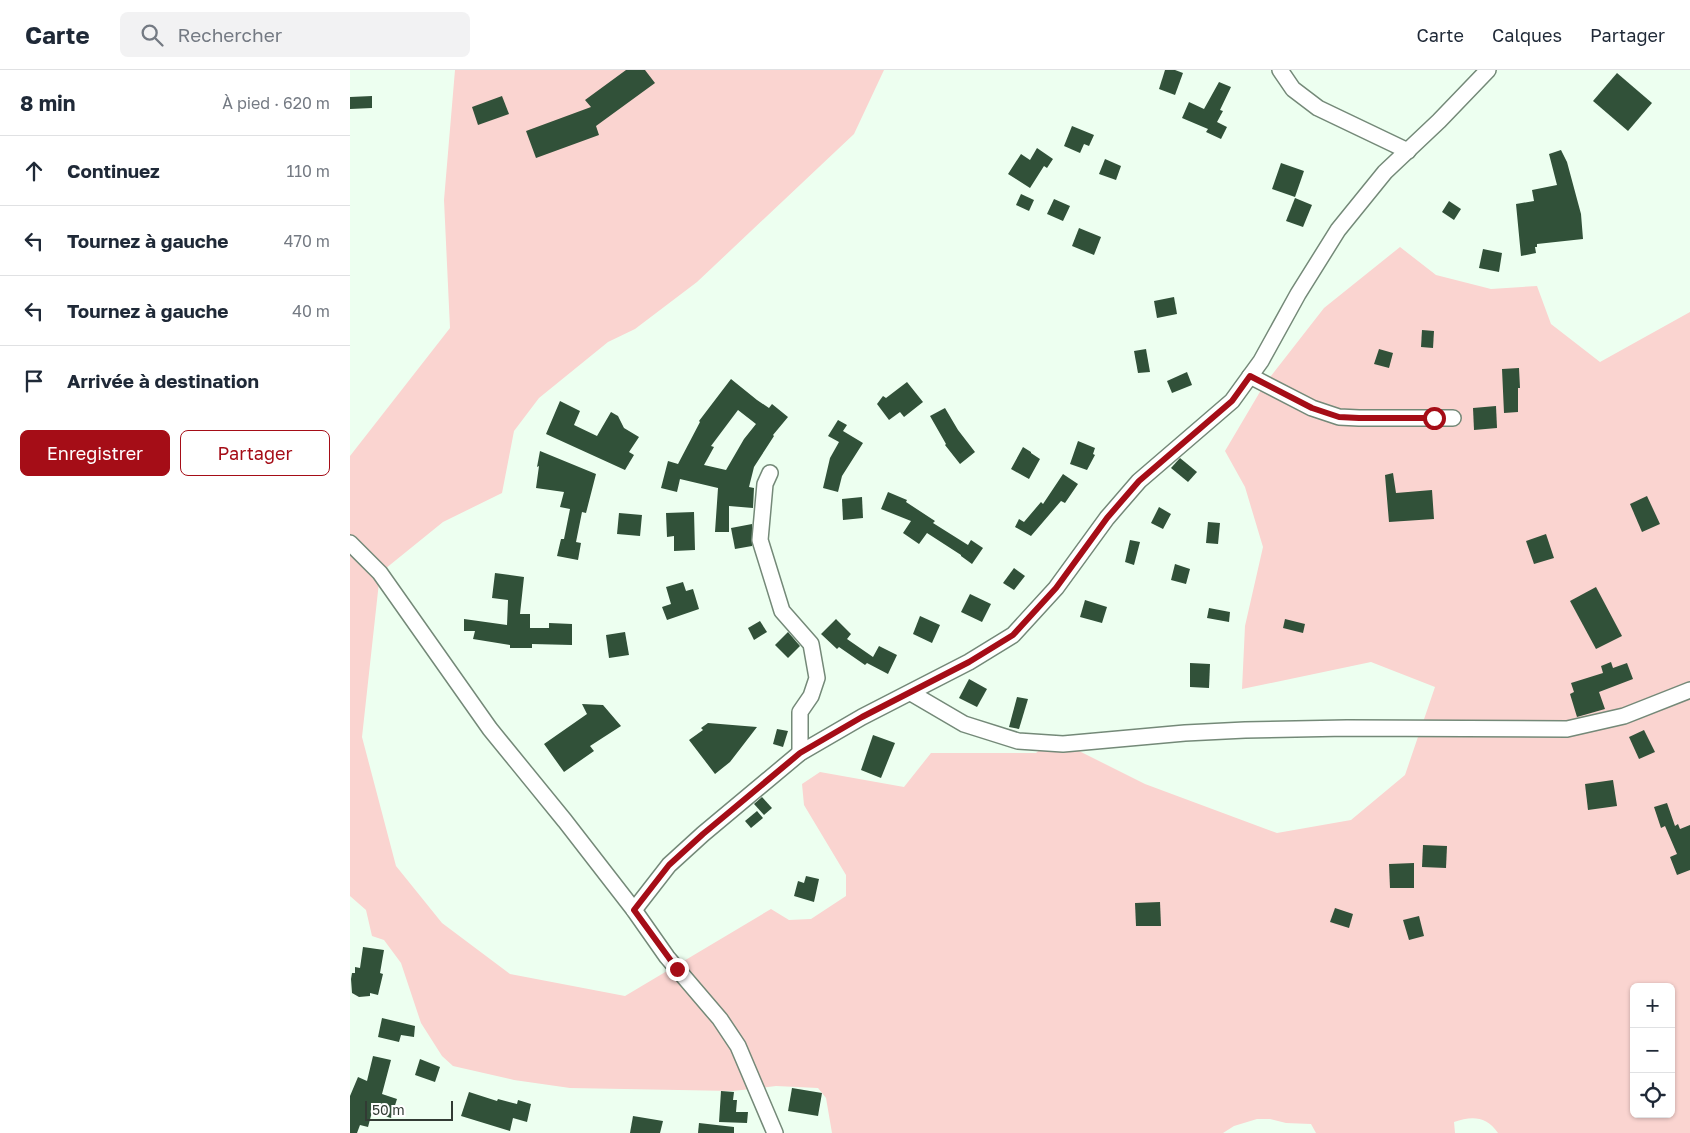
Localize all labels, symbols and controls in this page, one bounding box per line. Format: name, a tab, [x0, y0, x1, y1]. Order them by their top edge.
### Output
search box	[120, 12, 470, 57]
text: Carte	[25, 20, 90, 49]
icon: search	[138, 21, 166, 49]
text: Rechercher	[178, 23, 282, 46]
text: Carte	[1417, 24, 1464, 46]
text: Calques	[1492, 24, 1562, 46]
text: Partager	[1590, 24, 1665, 46]
text: 8 min	[20, 90, 76, 116]
text: À pied · 620 m	[222, 93, 330, 113]
icon: ahead	[20, 157, 48, 185]
text: Continuez	[67, 159, 160, 182]
text: 110 m	[286, 161, 330, 181]
icon: left	[20, 227, 48, 255]
text: Tournez à gauche	[67, 229, 228, 252]
text: 470 m	[284, 231, 330, 251]
icon: left	[20, 297, 48, 325]
text: Tournez à gauche	[67, 299, 228, 322]
text: 40 m	[292, 301, 330, 321]
icon: arrive	[20, 367, 48, 395]
text: Arrivée à destination	[67, 369, 259, 392]
route start	[1423, 407, 1446, 430]
button: Enregistrer	[20, 430, 170, 476]
button: Partager	[180, 430, 330, 476]
route end	[666, 958, 689, 981]
map controls	[1630, 983, 1675, 1118]
button: +	[1630, 983, 1675, 1028]
button: −	[1630, 1028, 1675, 1073]
button: locate	[1630, 1073, 1675, 1118]
scale bar	[365, 1098, 452, 1121]
text: 50 m	[372, 1101, 405, 1118]

